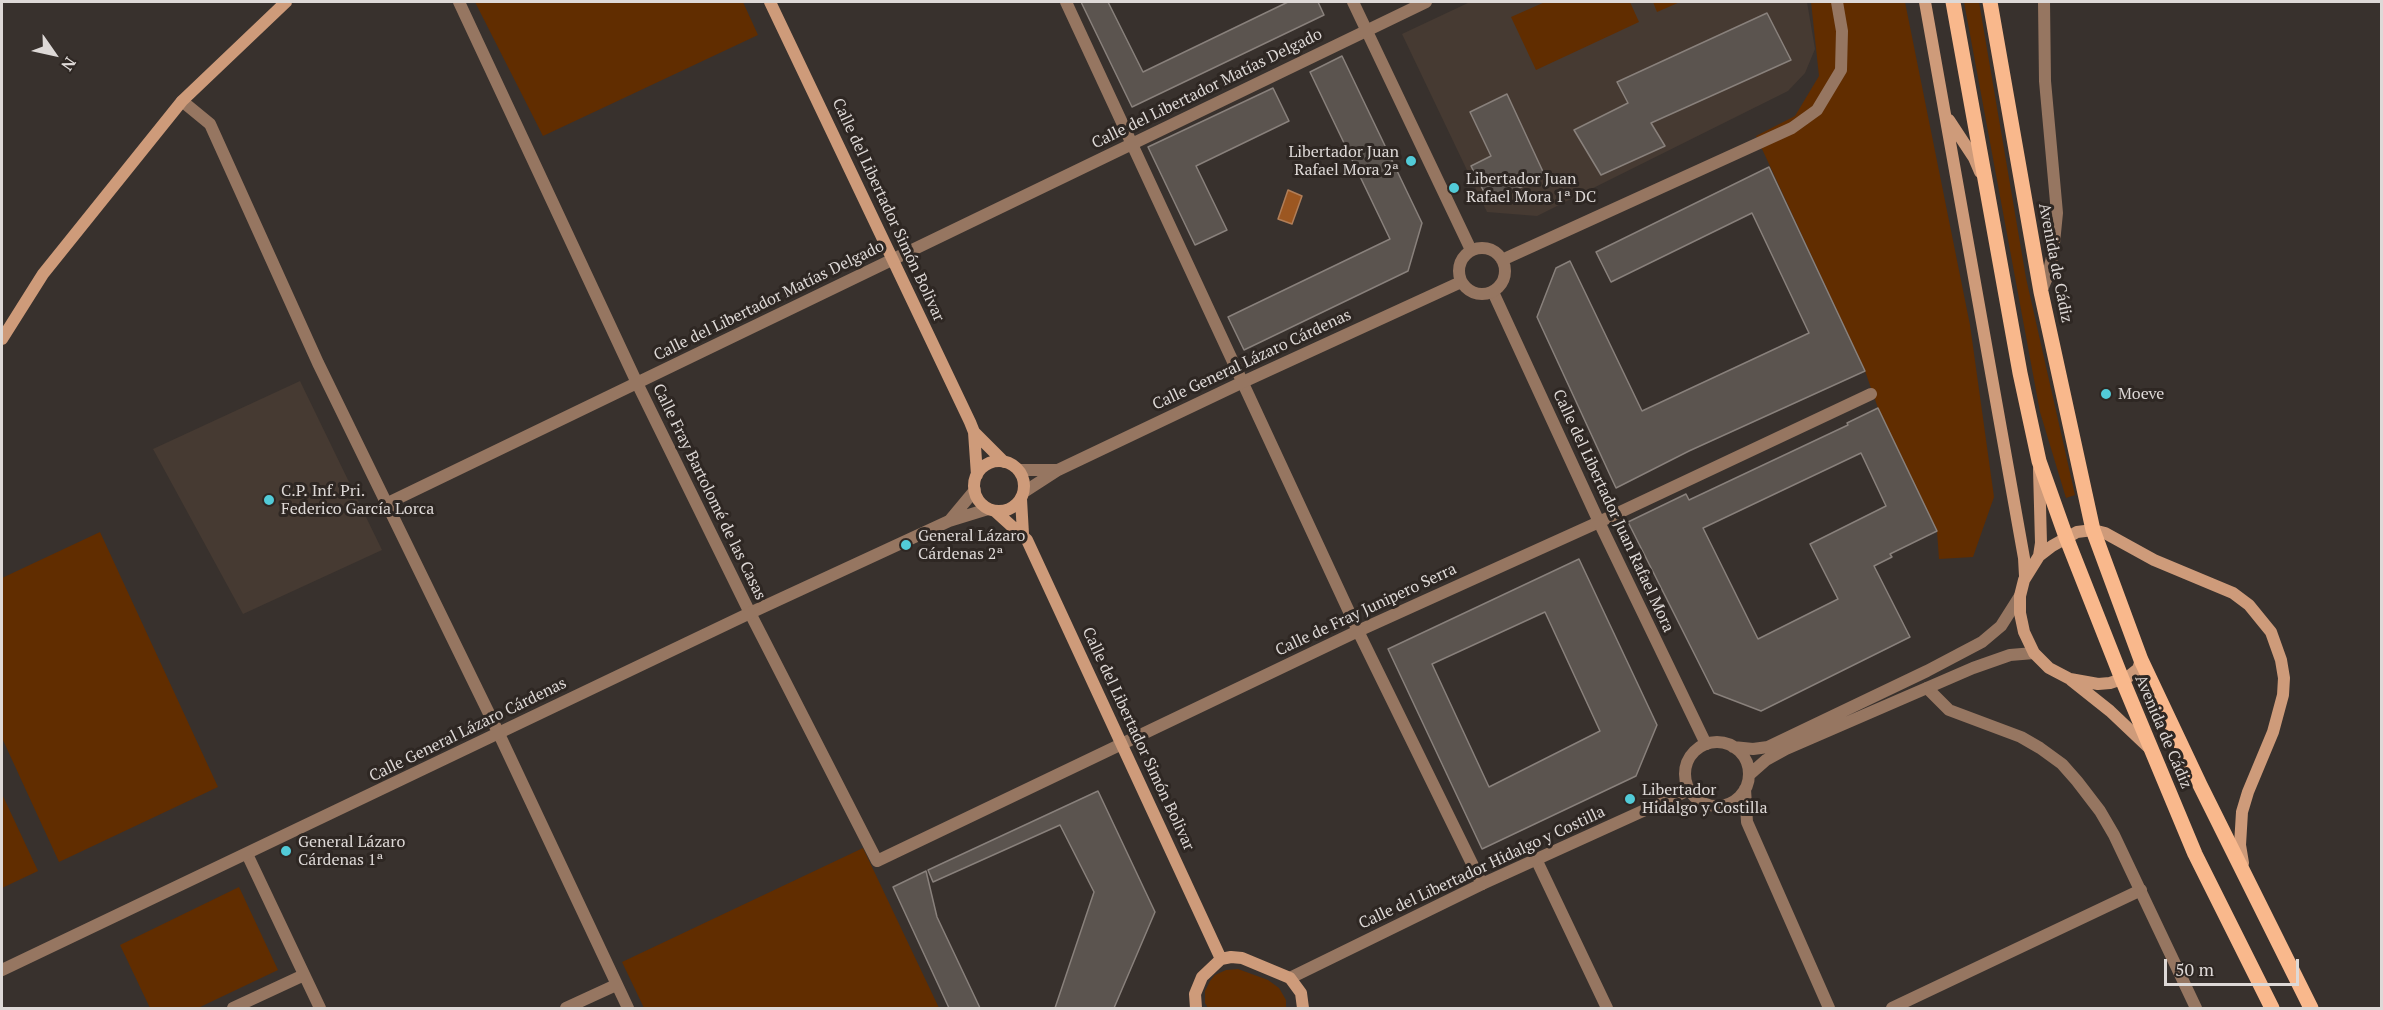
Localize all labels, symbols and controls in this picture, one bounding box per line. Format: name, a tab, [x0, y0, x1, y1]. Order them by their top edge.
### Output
north arrow	[24, 24, 84, 84]
street label: Calle del Libertador Matías Delgado	[1089, 25, 1325, 153]
text: N	[56, 53, 81, 75]
street label: Calle del Libertador Simón Bolivar	[828, 95, 948, 325]
place label: Libertador Juan Rafael Mora 2ª	[1288, 142, 1399, 180]
marker: Libertador Juan Rafael Mora 2ª	[1404, 154, 1418, 168]
place label: Libertador Juan Rafael Mora 1ª DC	[1466, 169, 1596, 207]
marker: Libertador Juan Rafael Mora 1ª DC	[1447, 181, 1461, 195]
street label: Avenida de Cádiz	[2034, 202, 2076, 324]
street label: Calle del Libertador Matías Delgado	[651, 237, 887, 365]
street label: Calle General Lázaro Cárdenas	[1150, 305, 1354, 415]
street label: Calle Fray Bartolomé de las Casas	[648, 381, 770, 603]
place label: Moeve	[2118, 384, 2164, 404]
street label: Calle del Libertador Juan Rafael Mora	[1548, 387, 1678, 635]
marker: Moeve	[2099, 387, 2113, 401]
place label: C.P. Inf. Pri. Federico García Lorca	[281, 481, 434, 519]
marker: C.P. Inf. Pri. Federico García Lorca	[262, 493, 276, 507]
place label: General Lázaro Cárdenas 2ª	[918, 526, 1025, 564]
marker: General Lázaro Cárdenas 2ª	[899, 538, 913, 552]
street label: Calle de Fray Junipero Serra	[1272, 560, 1460, 660]
street label: Calle del Libertador Simón Bolivar	[1078, 624, 1198, 854]
street label: Avenida de Cádiz	[2130, 672, 2196, 792]
street label: Calle General Lázaro Cárdenas	[366, 674, 570, 786]
place label: Libertador Hidalgo y Costilla	[1642, 780, 1768, 818]
marker: Libertador Hidalgo y Costilla	[1623, 792, 1637, 806]
street label: Calle del Libertador Hidalgo y Costilla	[1356, 802, 1608, 934]
place label: General Lázaro Cárdenas 1ª	[298, 832, 405, 870]
marker: General Lázaro Cárdenas 1ª	[279, 844, 293, 858]
scale bar	[2167, 947, 2302, 985]
text: 50 m	[2175, 957, 2214, 981]

